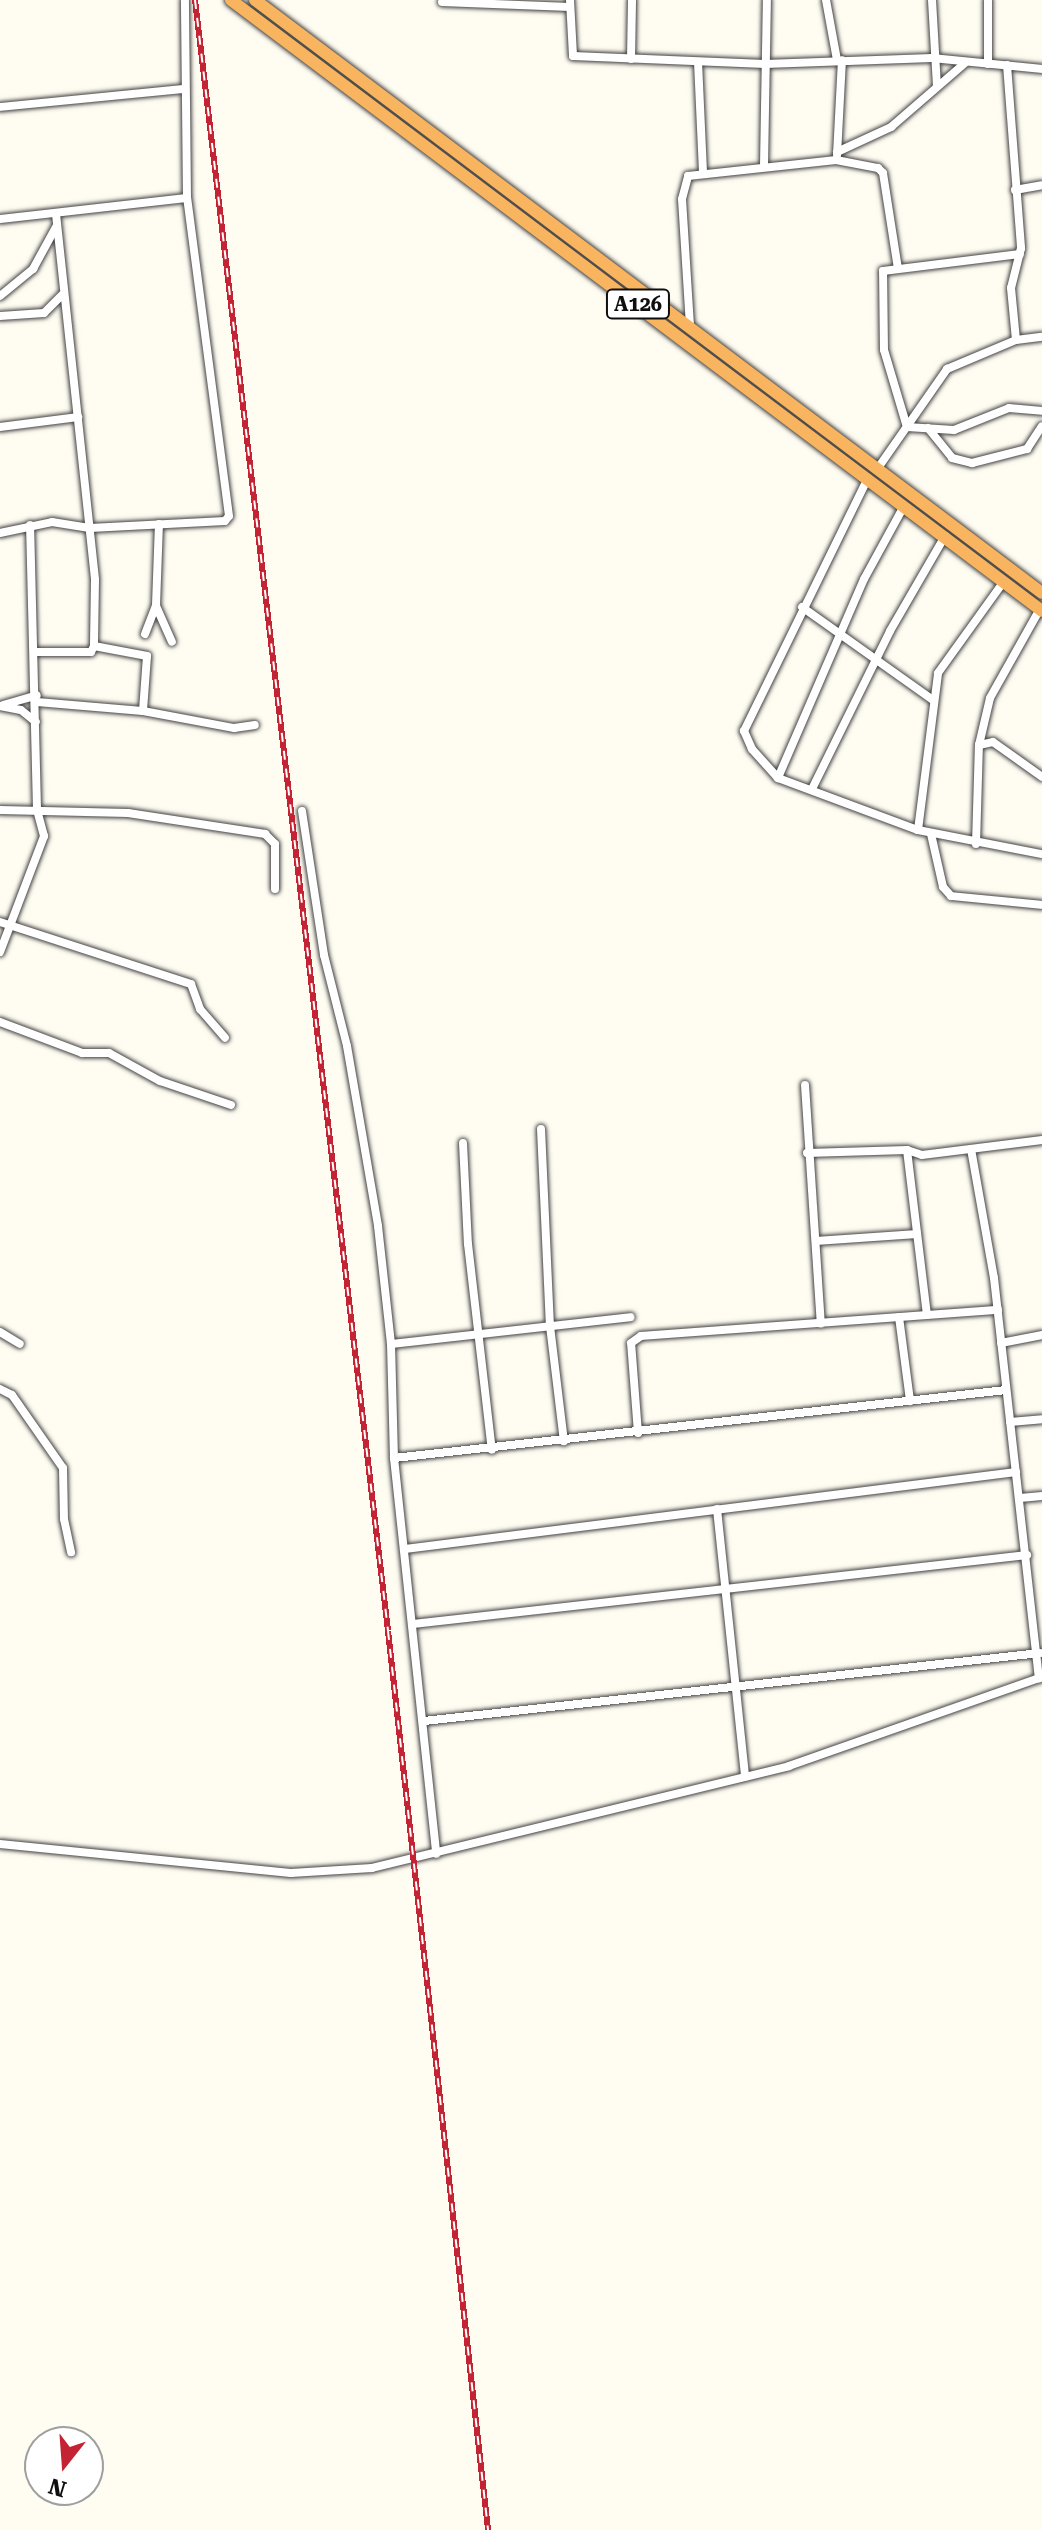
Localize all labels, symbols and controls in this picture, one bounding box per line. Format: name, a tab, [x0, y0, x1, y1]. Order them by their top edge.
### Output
road number: A126	[604, 288, 672, 320]
north arrow	[24, 2426, 104, 2506]
text: N	[46, 2473, 69, 2502]

